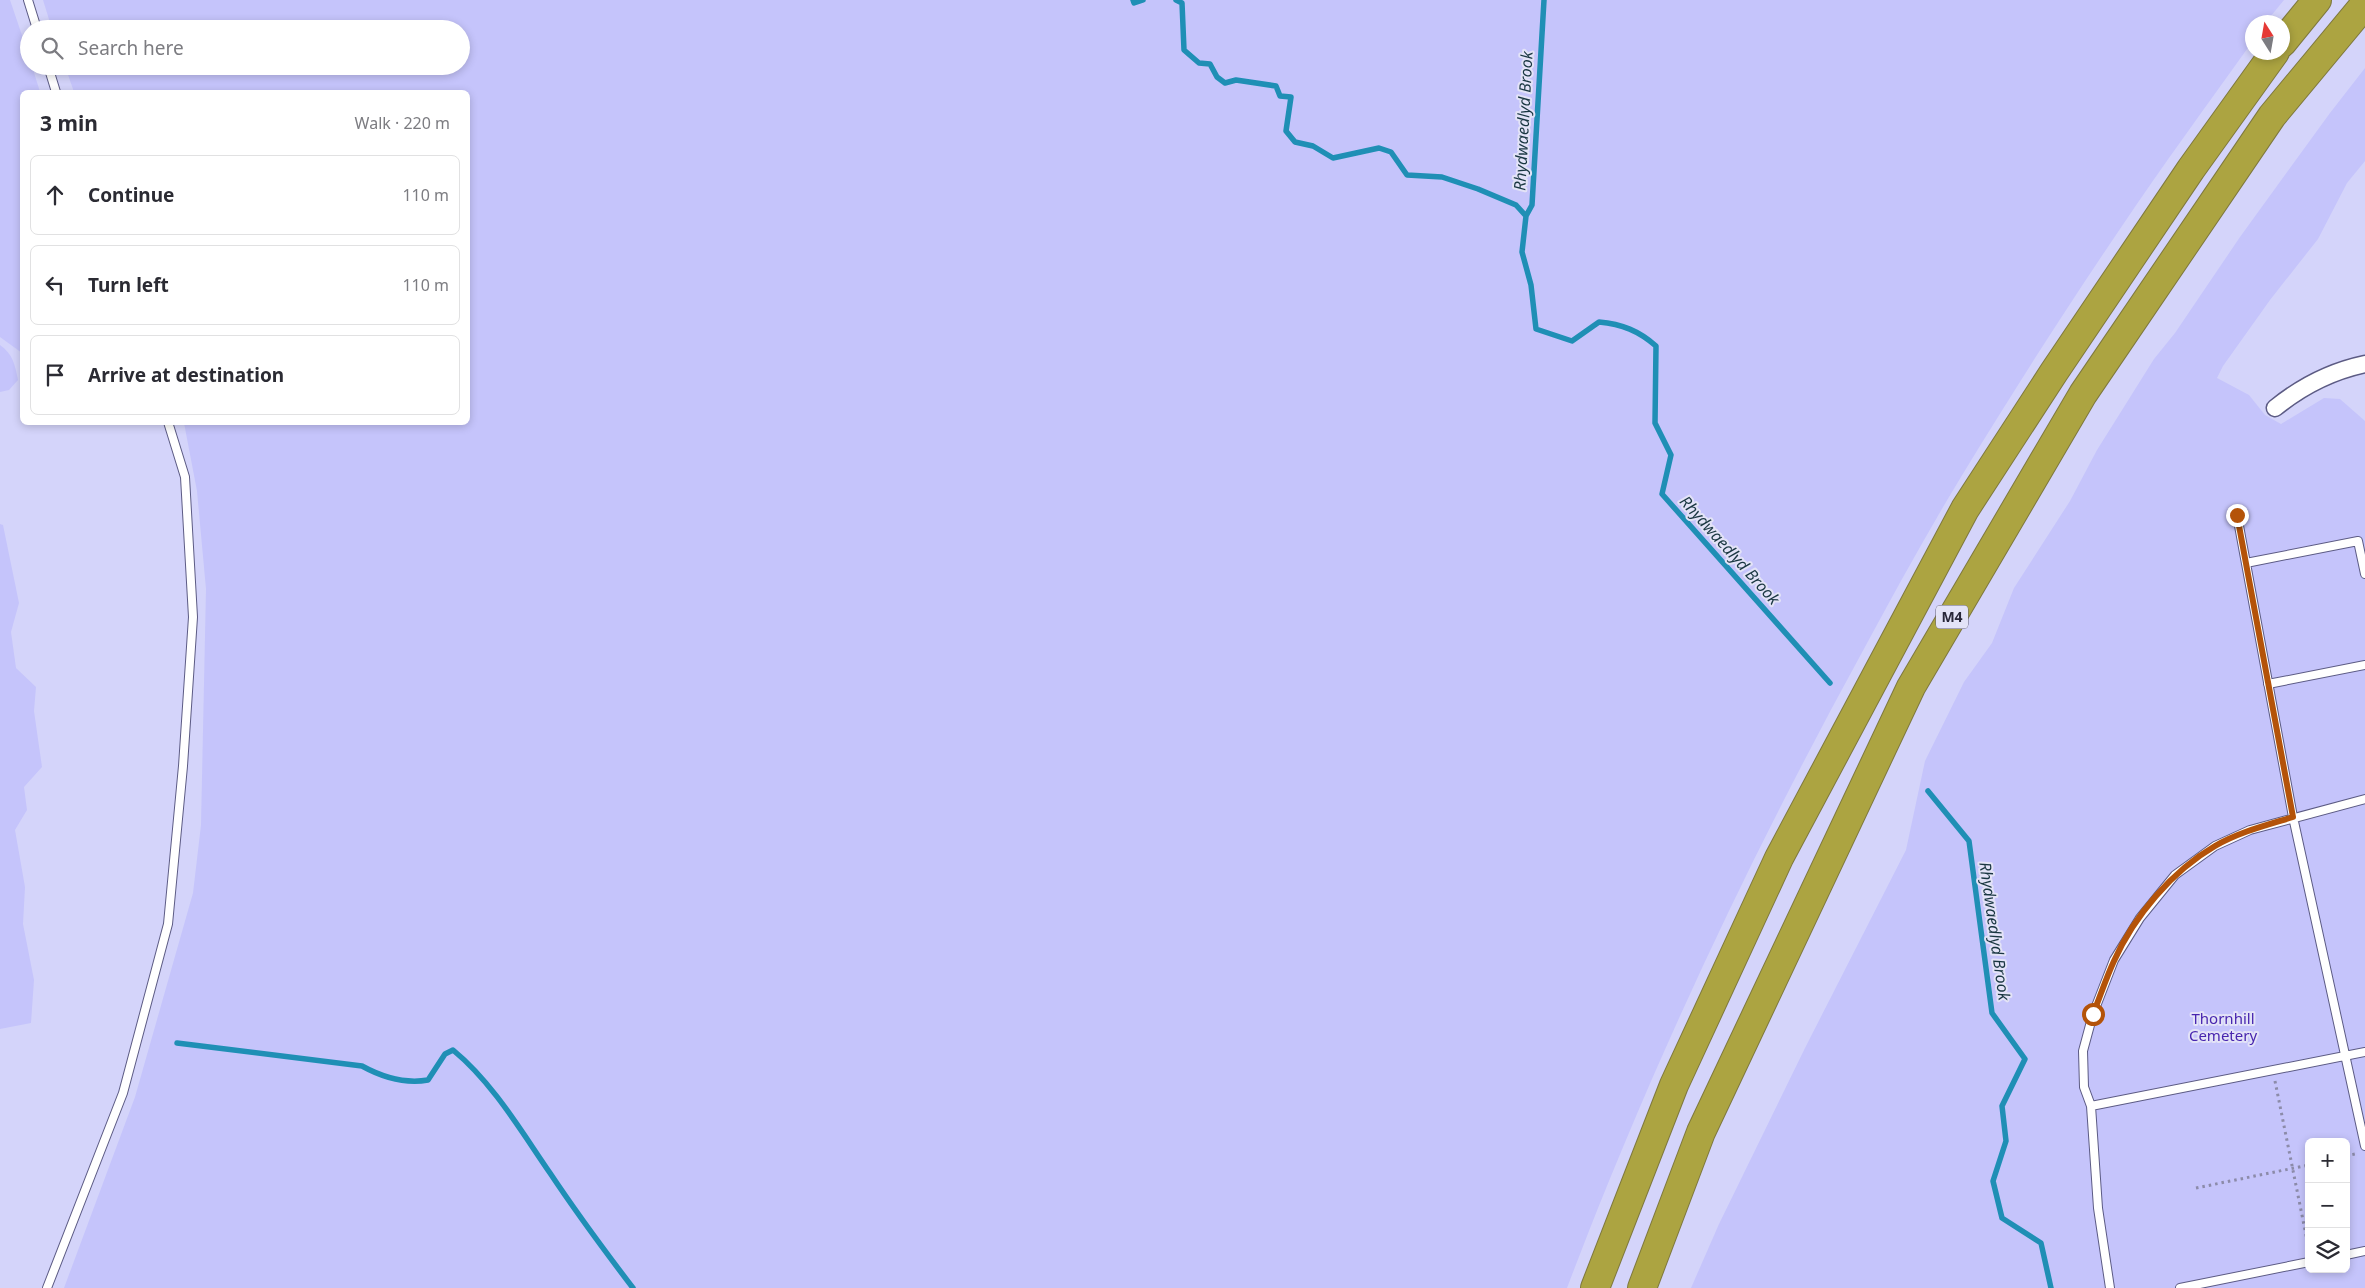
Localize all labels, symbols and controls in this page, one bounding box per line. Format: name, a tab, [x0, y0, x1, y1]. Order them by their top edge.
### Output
north arrow	[2245, 15, 2290, 60]
search box	[20, 20, 470, 75]
icon: search	[38, 34, 66, 62]
text: Search here	[78, 35, 184, 61]
water label: Rhydwaedlyd Brook	[1508, 50, 1538, 191]
text: 3 min	[40, 109, 98, 137]
text: Walk · 220 m	[355, 112, 450, 134]
icon: ahead	[41, 181, 69, 209]
text: Continue	[88, 182, 174, 208]
text: 110 m	[402, 184, 449, 206]
icon: left	[41, 271, 69, 299]
text: Turn left	[88, 272, 169, 298]
text: 110 m	[402, 274, 449, 296]
icon: arrive	[41, 361, 69, 389]
text: Arrive at destination	[88, 362, 284, 388]
water label: Rhydwaedlyd Brook	[1675, 491, 1786, 610]
route end	[2226, 504, 2249, 527]
road number: M4	[1936, 606, 1968, 628]
water label: Rhydwaedlyd Brook	[1974, 860, 2016, 1003]
route start	[2082, 1003, 2105, 1026]
park label: Thornhill Cemetery	[2189, 1008, 2257, 1045]
map controls	[2305, 1138, 2350, 1273]
button: +	[2305, 1138, 2350, 1183]
button: −	[2305, 1183, 2350, 1228]
button: layers	[2305, 1228, 2350, 1273]

